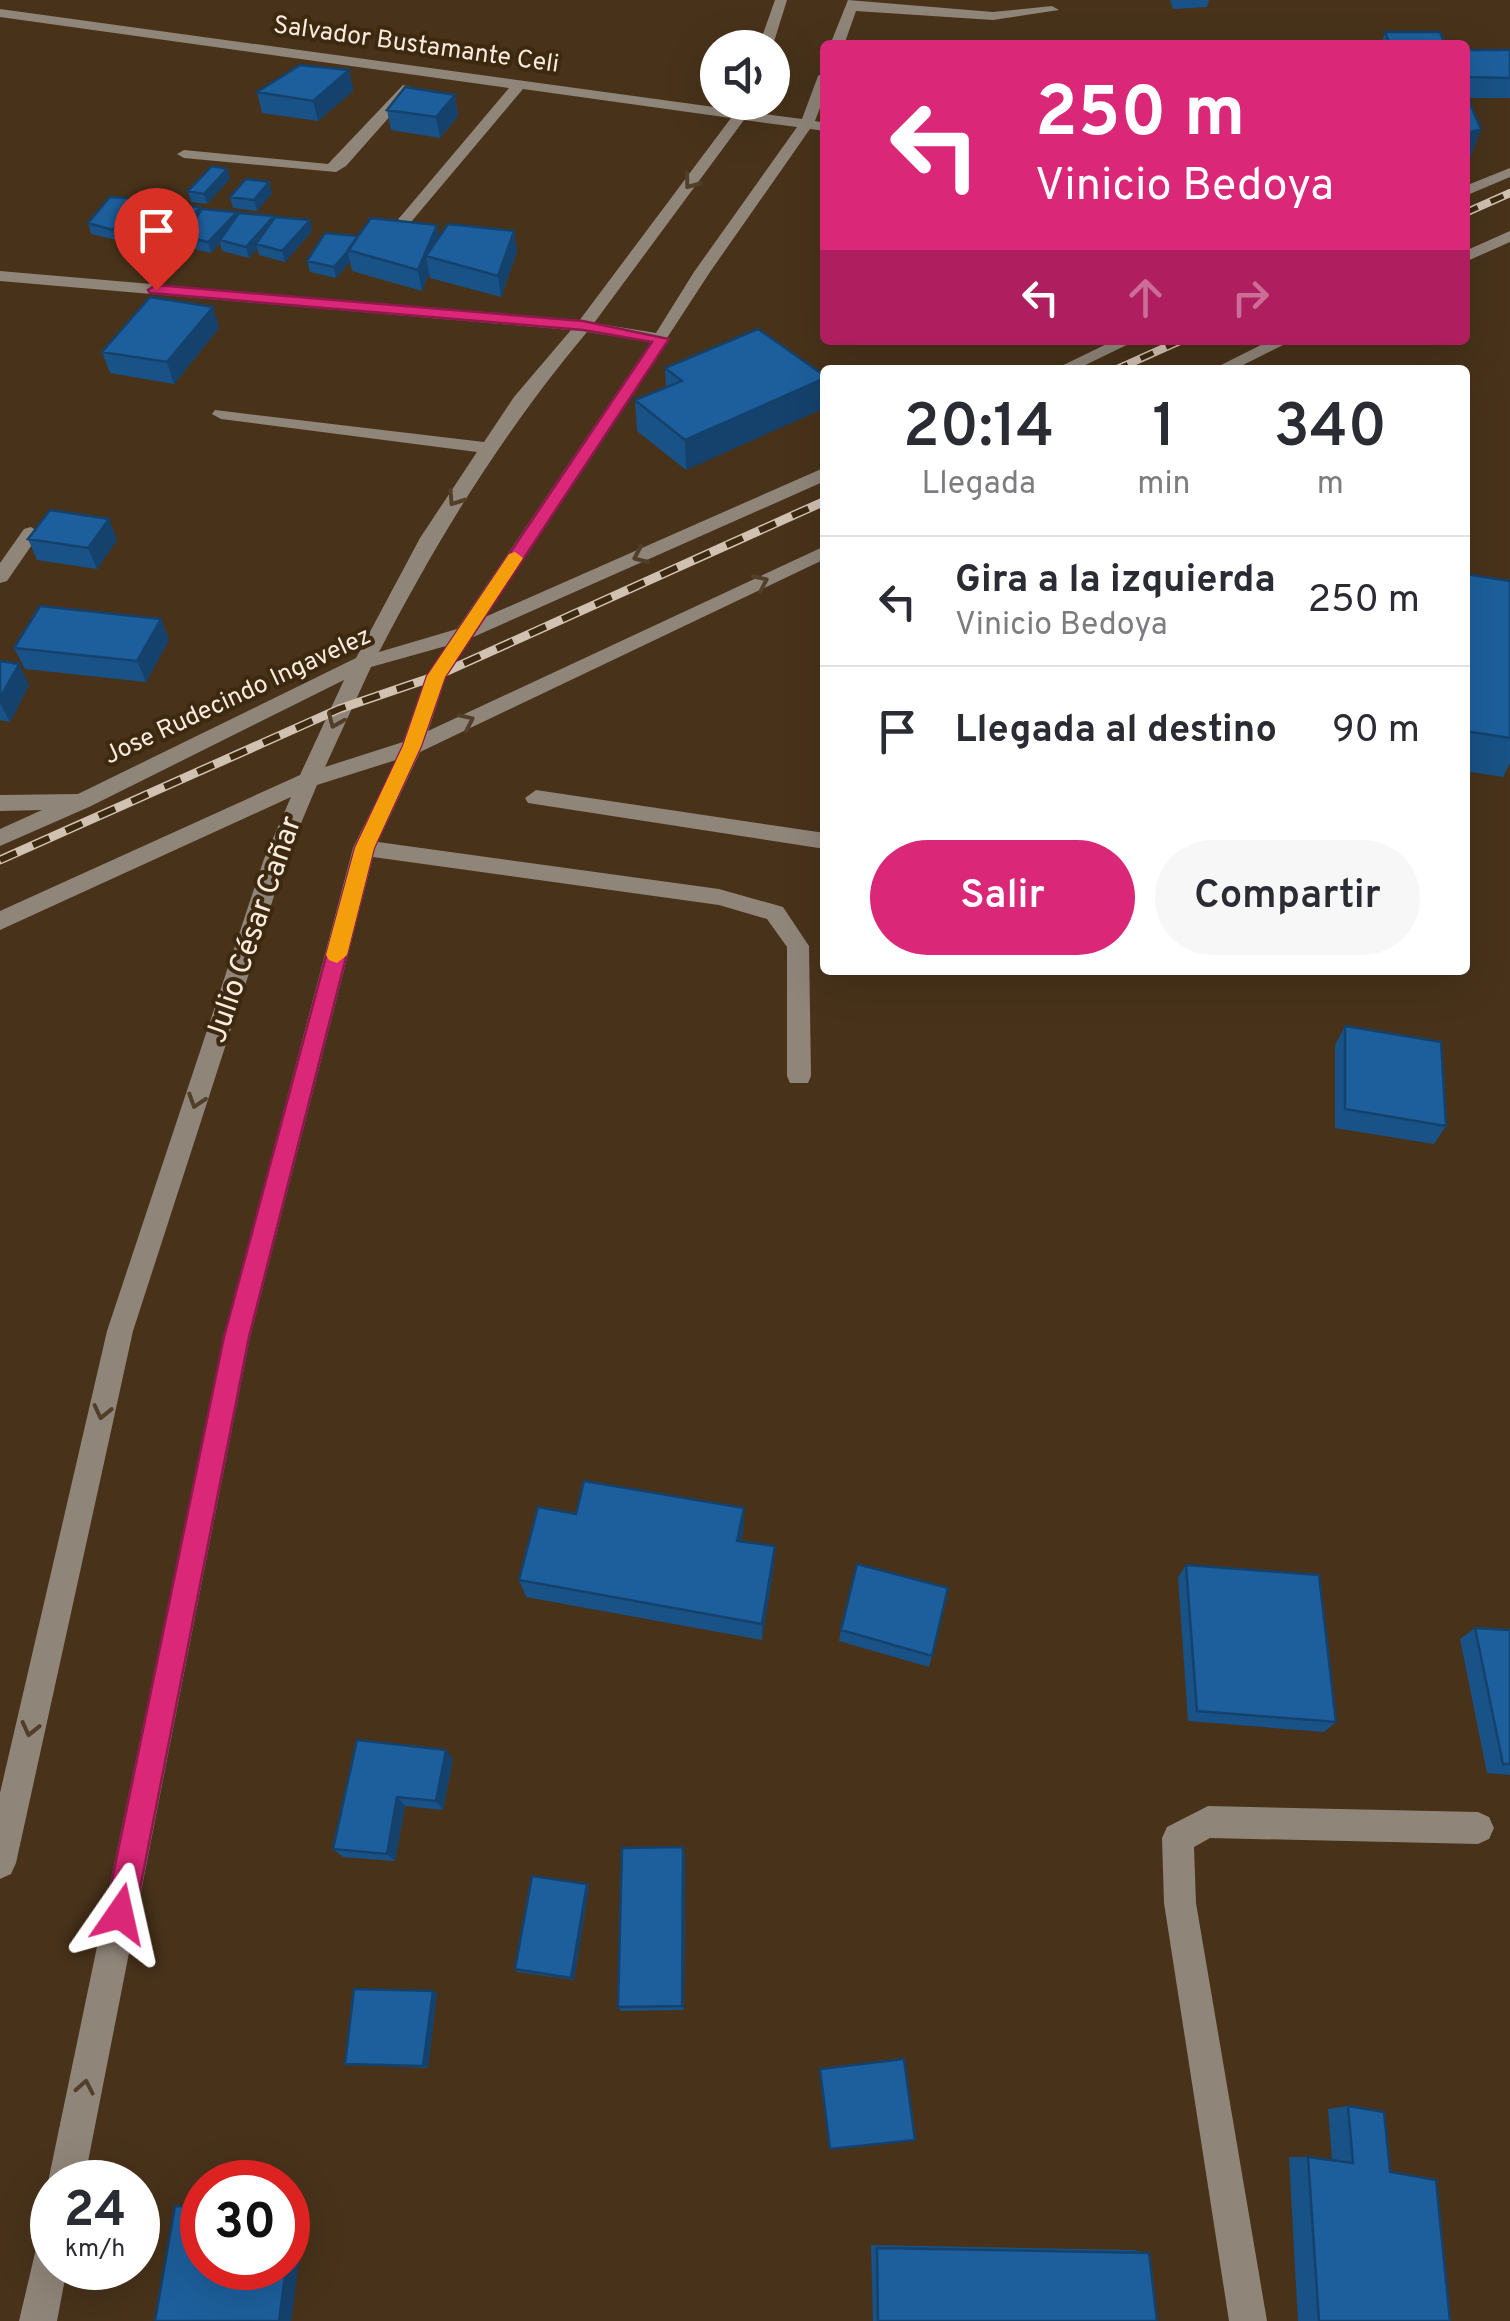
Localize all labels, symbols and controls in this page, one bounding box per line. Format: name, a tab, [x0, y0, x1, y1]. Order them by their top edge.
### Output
street label: Salvador Bustamante Celi	[271, 10, 561, 82]
map controls	[700, 30, 790, 120]
button: sound	[700, 30, 790, 120]
text: 250 m	[1035, 72, 1245, 161]
icon: left	[870, 80, 1000, 210]
text: Vinicio Bedoya	[1035, 159, 1334, 216]
one-way arrow	[686, 171, 703, 189]
pin	[114, 188, 199, 291]
icon: arrive	[129, 203, 184, 258]
icon: left	[1013, 270, 1068, 325]
icon: ahead	[1118, 270, 1173, 325]
icon: right	[1223, 270, 1278, 325]
text: 20:14	[903, 392, 1054, 468]
text: 1	[1152, 392, 1176, 468]
text: 340	[1274, 392, 1387, 468]
text: Llegada	[921, 465, 1036, 505]
text: min	[1137, 465, 1191, 505]
text: m	[1317, 465, 1344, 505]
one-way arrow	[449, 488, 468, 506]
one-way arrow	[632, 544, 650, 564]
text: Gira a la izquierda	[955, 557, 1276, 606]
icon: left	[870, 574, 925, 629]
one-way arrow	[751, 575, 769, 595]
text: 250 m	[1308, 577, 1420, 626]
text: Vinicio Bedoya	[955, 606, 1168, 646]
street label: Jose Rudecindo Ingavelez	[99, 621, 377, 773]
icon: arrive	[870, 704, 925, 759]
text: Llegada al destino	[955, 707, 1277, 756]
text: 90 m	[1332, 707, 1420, 756]
one-way arrow	[327, 711, 347, 729]
one-way arrow	[457, 713, 475, 733]
street label: Julio César Cañar	[199, 812, 311, 1048]
button: Salir	[870, 840, 1135, 955]
button: Compartir	[1155, 840, 1420, 955]
one-way arrow	[187, 1092, 207, 1109]
one-way arrow	[93, 1403, 114, 1420]
one-way arrow	[21, 1720, 42, 1737]
position arrow	[68, 1862, 172, 1966]
one-way arrow	[74, 2079, 95, 2096]
speed limit sign: 30	[180, 2160, 310, 2290]
text: 24	[64, 2181, 126, 2244]
text: km/h	[65, 2234, 125, 2266]

